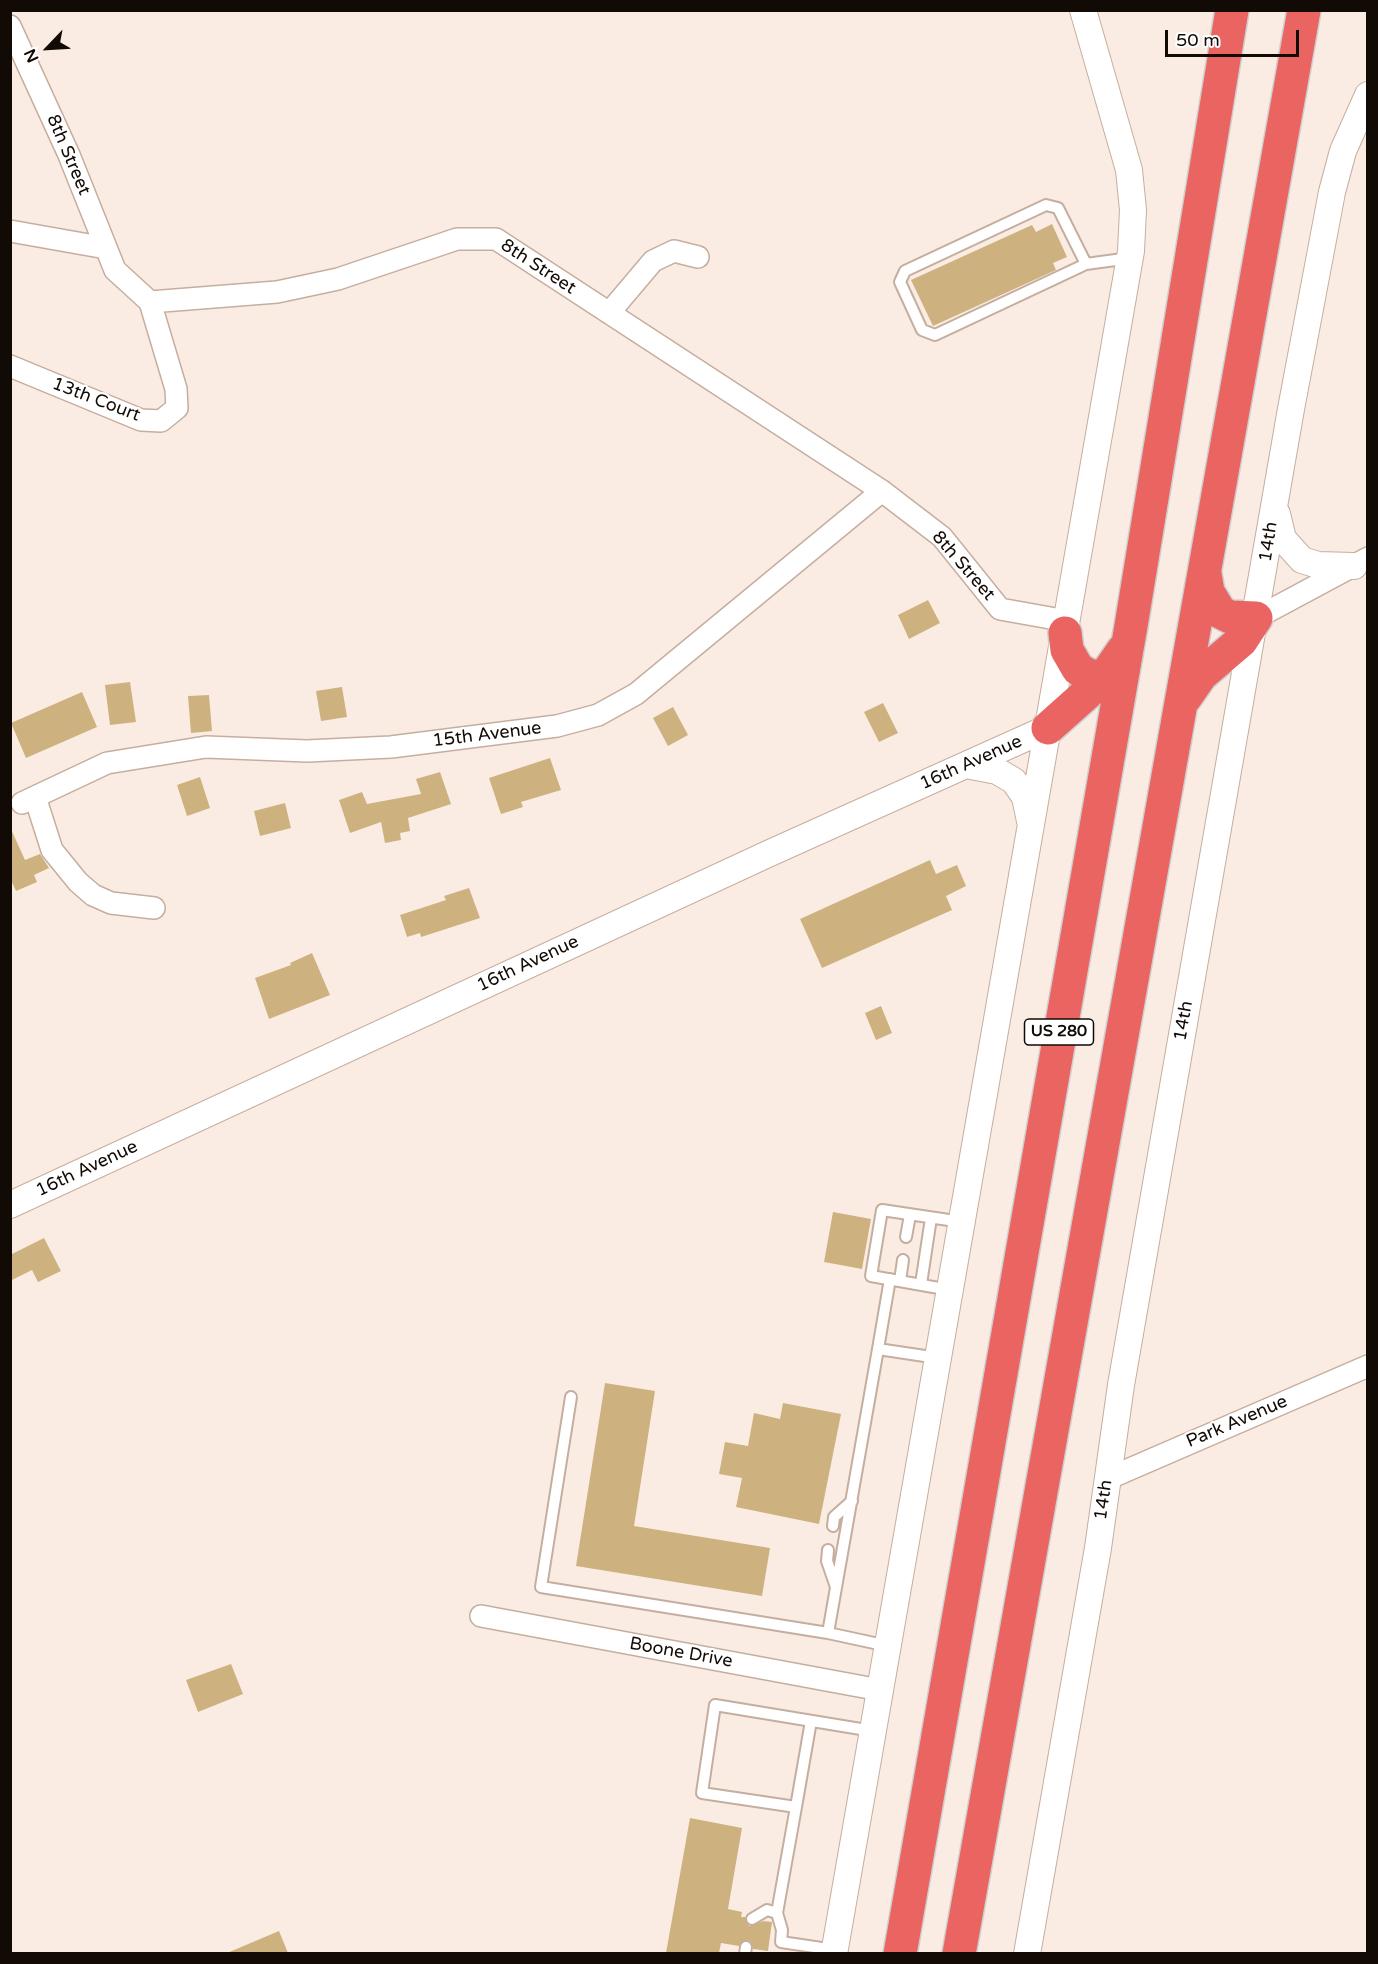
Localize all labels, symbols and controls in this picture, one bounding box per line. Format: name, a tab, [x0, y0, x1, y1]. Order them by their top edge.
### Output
north arrow	[18, 18, 78, 78]
scale bar	[1168, 18, 1302, 56]
text: 50 m	[1176, 29, 1220, 51]
text: N	[20, 46, 43, 66]
street label: 8th Street	[41, 112, 95, 198]
street label: 8th Street	[496, 235, 580, 299]
street label: 13th Court	[49, 373, 143, 427]
street label: 14th	[1255, 520, 1283, 564]
street label: 8th Street	[927, 527, 999, 605]
street label: 15th Avenue	[431, 718, 543, 752]
street label: 16th Avenue	[917, 731, 1025, 795]
street label: 16th Avenue	[474, 931, 582, 997]
street label: 14th	[1170, 999, 1198, 1043]
road number: US 280	[1024, 1019, 1094, 1045]
street label: 16th Avenue	[33, 1136, 141, 1202]
street label: Park Avenue	[1183, 1391, 1291, 1453]
street label: 14th	[1090, 1478, 1118, 1522]
street label: Boone Drive	[628, 1633, 734, 1673]

